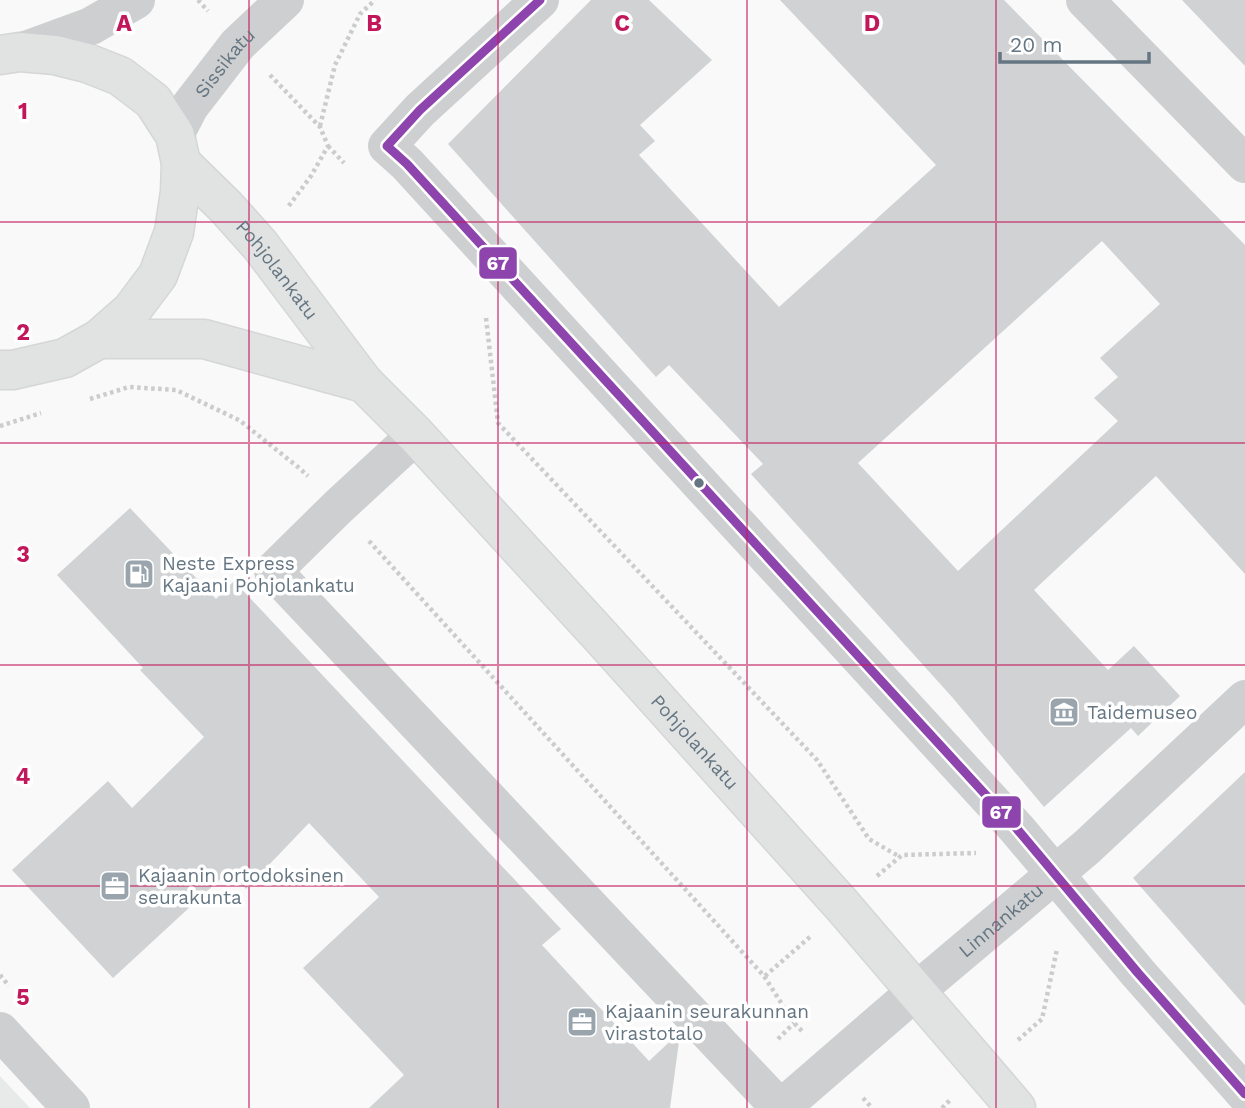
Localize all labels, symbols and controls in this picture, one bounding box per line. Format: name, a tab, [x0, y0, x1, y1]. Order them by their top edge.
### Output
text: A	[116, 10, 132, 37]
text: B	[366, 10, 382, 37]
text: C	[614, 10, 630, 37]
text: D	[864, 10, 880, 37]
scale bar	[1000, 21, 1149, 65]
street label: Sissikatu	[189, 23, 259, 102]
text: 20 m	[1010, 32, 1062, 57]
text: 1	[18, 98, 28, 125]
street label: Pohjolankatu	[231, 215, 323, 324]
line badge: 67	[478, 246, 518, 280]
text: 67	[487, 252, 509, 275]
text: 2	[16, 319, 30, 346]
unlabelled marker	[692, 476, 706, 490]
text: 3	[16, 541, 30, 568]
place label: Neste Express Kajaani Pohjolankatu	[162, 552, 355, 597]
fuel station icon: Neste Express Kajaani Pohjolankatu	[122, 557, 156, 591]
street label: Pohjolankatu	[647, 689, 744, 794]
museum icon: Taidemuseo	[1047, 695, 1081, 729]
place label: Taidemuseo	[1087, 701, 1197, 724]
text: 4	[16, 763, 31, 790]
line badge: 67	[981, 795, 1022, 829]
text: 67	[990, 801, 1012, 824]
place label: Kajaanin ortodoksinen seurakunta	[138, 864, 344, 909]
office icon: Kajaanin ortodoksinen seurakunta	[98, 869, 132, 903]
street label: Linnankatu	[954, 878, 1047, 962]
text: 5	[16, 984, 30, 1011]
place label: Kajaanin seurakunnan virastotalo	[605, 1000, 809, 1045]
office icon: Kajaanin seurakunnan virastotalo	[565, 1005, 599, 1039]

